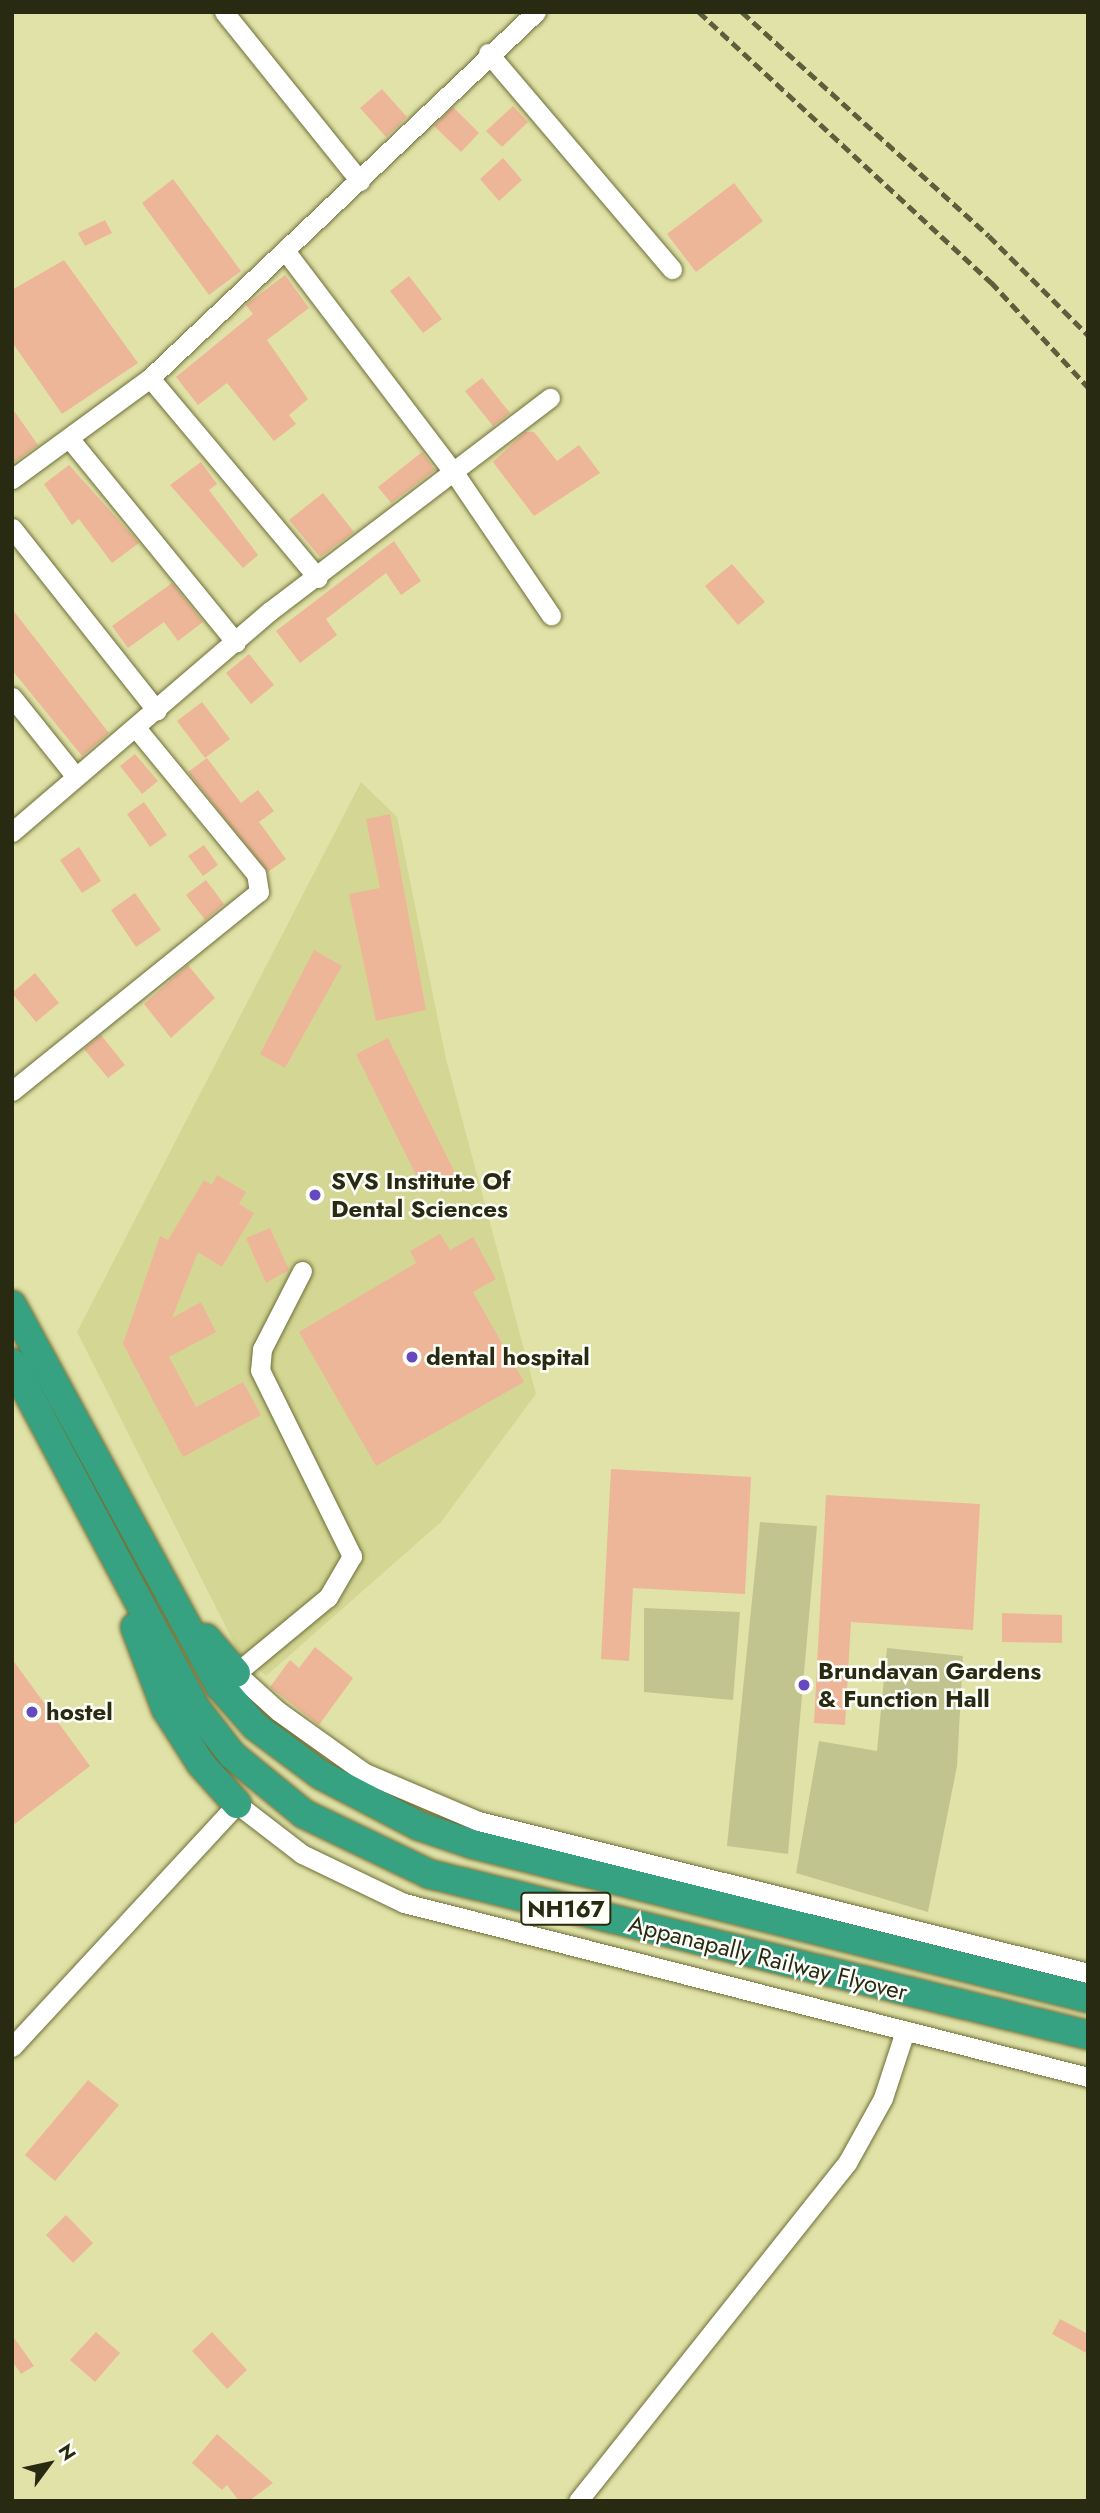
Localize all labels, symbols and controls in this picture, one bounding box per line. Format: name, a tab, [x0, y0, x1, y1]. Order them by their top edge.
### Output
place label: SVS Institute Of Dental Sciences	[331, 1167, 510, 1223]
marker: SVS Institute Of Dental Sciences	[305, 1185, 325, 1205]
place label: dental hospital	[426, 1343, 590, 1371]
marker: dental hospital	[404, 1349, 420, 1365]
place label: Brundavan Gardens & Function Hall	[818, 1657, 1041, 1713]
marker: Brundavan Gardens & Function Hall	[796, 1677, 812, 1693]
place label: hostel	[46, 1698, 113, 1726]
marker: hostel	[24, 1704, 40, 1720]
road number: NH167	[519, 1890, 613, 1928]
street label: Appanapally Railway Flyover	[626, 1909, 910, 2007]
north arrow	[14, 2429, 84, 2499]
text: N	[52, 2439, 82, 2466]

